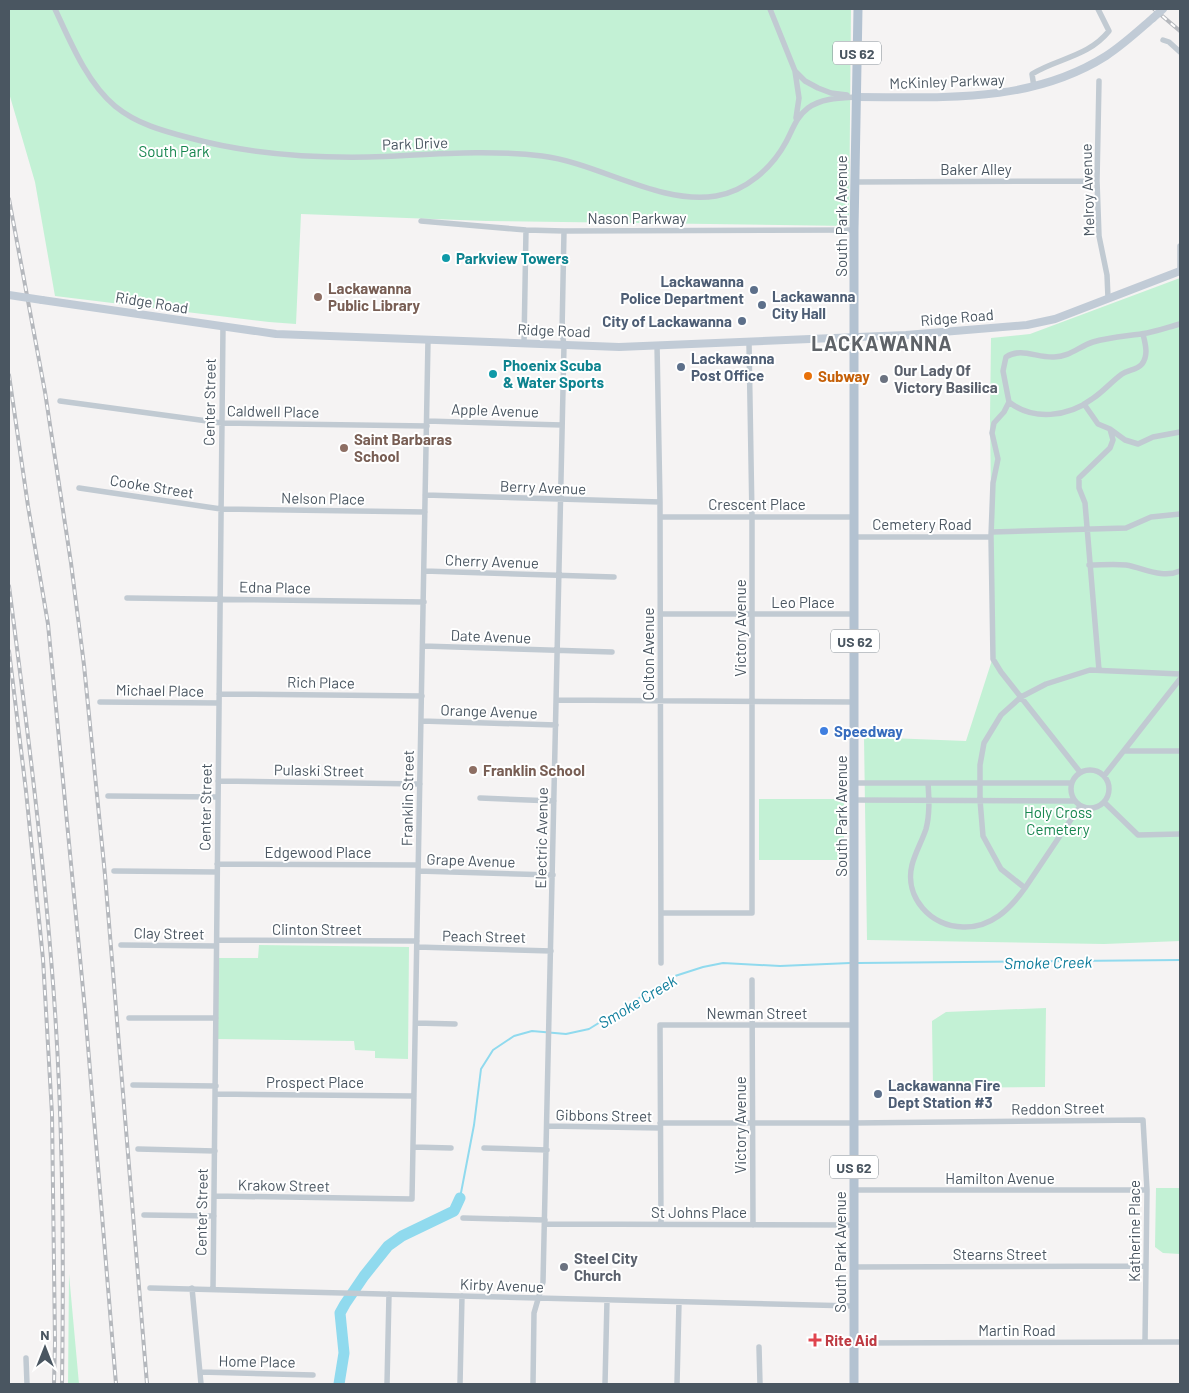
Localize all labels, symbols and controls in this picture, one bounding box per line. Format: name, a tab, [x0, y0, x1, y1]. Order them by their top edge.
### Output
road number: US 62	[833, 42, 881, 64]
street label: McKinley Parkway	[889, 70, 1005, 92]
street label: Park Drive	[382, 133, 448, 153]
park label: South Park	[139, 142, 210, 160]
street label: Melroy Avenue	[1076, 143, 1098, 237]
street label: South Park Avenue	[832, 155, 850, 277]
street label: Baker Alley	[940, 160, 1012, 178]
street label: Nason Parkway	[588, 209, 687, 227]
place label: Parkview Towers	[456, 249, 569, 267]
marker: Parkview Towers	[440, 252, 452, 264]
place label: Lackawanna Police Department	[620, 272, 744, 307]
place label: Lackawanna Public Library	[328, 279, 421, 314]
marker: Lackawanna Police Department	[748, 284, 760, 296]
street label: Ridge Road	[114, 287, 190, 317]
place label: Lackawanna City Hall	[772, 287, 856, 322]
marker: Lackawanna Public Library	[312, 291, 324, 303]
marker: Lackawanna City Hall	[756, 299, 768, 311]
street label: Ridge Road	[920, 305, 994, 329]
place label: City of Lackawanna	[602, 312, 732, 330]
marker: City of Lackawanna	[736, 315, 748, 327]
street label: Ridge Road	[517, 320, 591, 340]
district label: LACKAWANNA	[811, 331, 953, 355]
place label: Lackawanna Post Office	[691, 349, 775, 384]
place label: Phoenix Scuba & Water Sports	[503, 356, 604, 391]
street label: Center Street	[199, 358, 219, 446]
marker: Lackawanna Post Office	[675, 361, 687, 373]
place label: Our Lady Of Victory Basilica	[894, 361, 998, 396]
place label: Subway	[818, 367, 870, 385]
marker: Phoenix Scuba & Water Sports	[487, 368, 499, 380]
marker: Subway	[802, 370, 814, 382]
marker: Our Lady Of Victory Basilica	[878, 373, 890, 385]
street label: Apple Avenue	[451, 399, 539, 421]
street label: Caldwell Place	[227, 401, 319, 421]
place label: Saint Barbaras School	[354, 430, 452, 465]
marker: Saint Barbaras School	[338, 442, 350, 454]
street label: Cooke Street	[109, 470, 195, 502]
street label: Berry Avenue	[500, 476, 586, 498]
street label: Nelson Place	[281, 488, 365, 508]
street label: Crescent Place	[708, 495, 806, 513]
street label: Cemetery Road	[872, 515, 972, 533]
street label: Cherry Avenue	[445, 550, 539, 572]
street label: Edna Place	[239, 577, 311, 597]
street label: Victory Avenue	[731, 579, 749, 677]
street label: Leo Place	[771, 593, 835, 611]
street label: Colton Avenue	[639, 608, 657, 700]
street label: Date Avenue	[450, 626, 532, 646]
road number: US 62	[831, 630, 879, 652]
street label: Rich Place	[287, 672, 355, 692]
street label: Michael Place	[116, 680, 204, 700]
street label: Orange Avenue	[440, 700, 538, 722]
place label: Speedway	[834, 722, 903, 740]
marker: Speedway	[818, 725, 830, 737]
street label: Franklin Street	[397, 750, 417, 846]
street label: South Park Avenue	[832, 755, 850, 877]
street label: Pulaski Street	[274, 760, 364, 780]
place label: Franklin School	[483, 761, 585, 779]
street label: Center Street	[195, 763, 215, 851]
marker: Franklin School	[467, 764, 479, 776]
street label: Electric Avenue	[531, 787, 551, 889]
park label: Holy Cross Cemetery	[1024, 803, 1092, 838]
street label: Edgewood Place	[265, 843, 371, 861]
street label: Grape Avenue	[426, 849, 516, 871]
street label: Clinton Street	[272, 920, 362, 938]
street label: Clay Street	[133, 923, 205, 943]
street label: Peach Street	[442, 926, 526, 946]
water label: Smoke Creek	[1004, 952, 1093, 972]
water label: Smoke Creek	[594, 970, 680, 1032]
street label: Newman Street	[707, 1004, 807, 1022]
street label: Prospect Place	[266, 1073, 364, 1091]
street label: Victory Avenue	[731, 1076, 749, 1174]
place label: Lackawanna Fire Dept Station #3	[888, 1076, 1001, 1111]
marker: Lackawanna Fire Dept Station #3	[872, 1088, 884, 1100]
street label: Reddon Street	[1011, 1098, 1105, 1118]
street label: Gibbons Street	[555, 1105, 653, 1125]
road number: US 62	[830, 1156, 878, 1178]
street label: Center Street	[191, 1168, 211, 1256]
street label: Hamilton Avenue	[945, 1169, 1055, 1187]
street label: Krakow Street	[238, 1175, 330, 1195]
street label: Katherine Place	[1125, 1180, 1143, 1282]
street label: South Park Avenue	[831, 1191, 849, 1313]
street label: St Johns Place	[651, 1203, 747, 1221]
street label: Stearns Street	[953, 1245, 1047, 1263]
place label: Steel City Church	[574, 1249, 638, 1284]
marker: Steel City Church	[558, 1261, 570, 1273]
street label: Kirby Avenue	[460, 1275, 544, 1295]
street label: Martin Road	[978, 1321, 1056, 1339]
north arrow	[20, 1323, 70, 1373]
text: N	[40, 1326, 50, 1343]
place label: Rite Aid	[825, 1331, 877, 1349]
marker: Rite Aid	[809, 1334, 821, 1346]
street label: Home Place	[218, 1351, 296, 1371]

